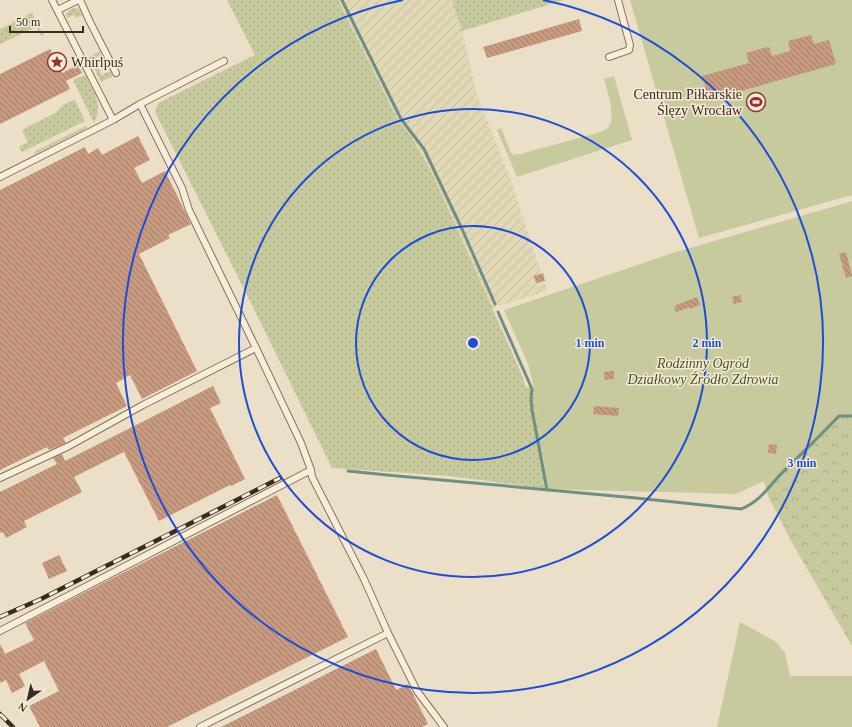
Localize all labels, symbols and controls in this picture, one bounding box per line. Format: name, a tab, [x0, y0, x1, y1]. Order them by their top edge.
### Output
scale bar	[10, 8, 83, 34]
text: 50 m	[16, 15, 41, 29]
place icon: Whirlpuś	[46, 51, 68, 73]
place label: Whirlpuś	[71, 55, 123, 70]
place label: Centrum Piłkarskie Ślęzy Wrocław	[634, 87, 743, 118]
sports icon: Centrum Piłkarskie Ślęzy Wrocław	[745, 91, 767, 113]
centre of rings	[466, 336, 480, 350]
text: 1 min	[575, 336, 605, 350]
text: 2 min	[692, 336, 722, 350]
park label: Rodzinny Ogród Działkowy Źródło Zdrowia	[626, 356, 779, 387]
text: 3 min	[787, 456, 817, 470]
north arrow	[8, 679, 48, 719]
text: N	[16, 700, 29, 714]

